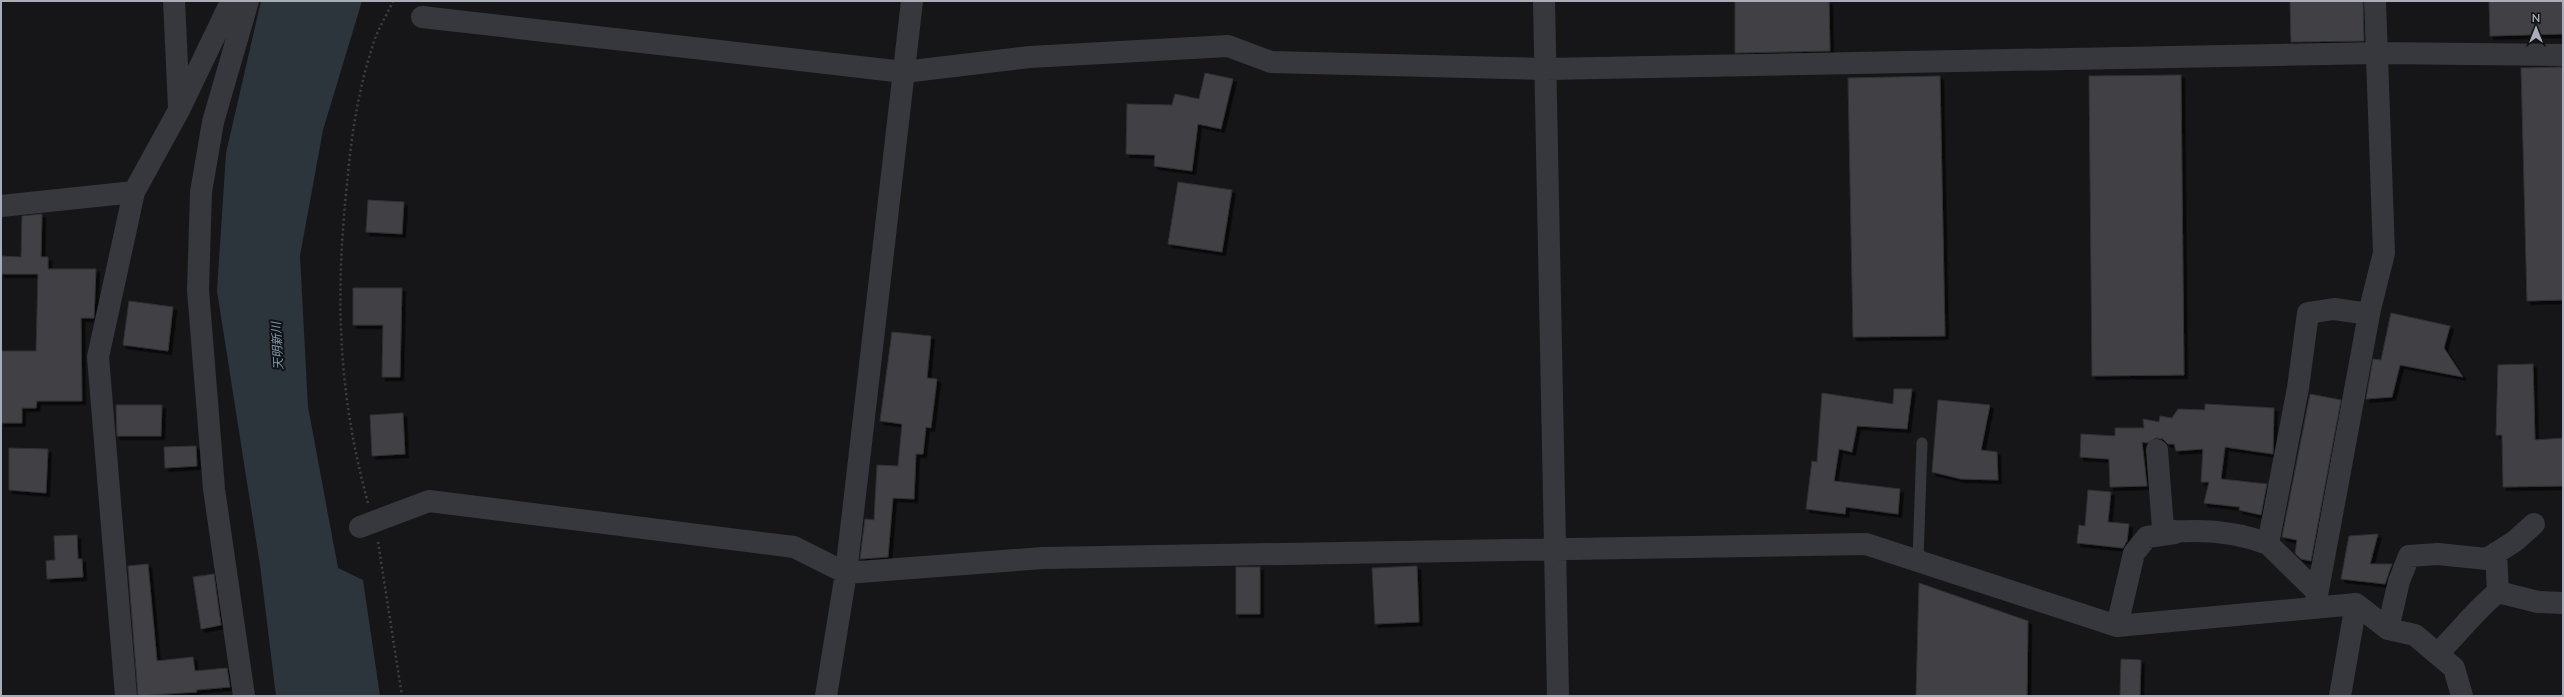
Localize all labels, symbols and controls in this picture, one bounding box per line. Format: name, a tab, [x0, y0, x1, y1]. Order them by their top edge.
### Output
north arrow	[2516, 8, 2556, 48]
text: N	[2532, 11, 2540, 24]
water label: 天明新川	[268, 320, 286, 370]

